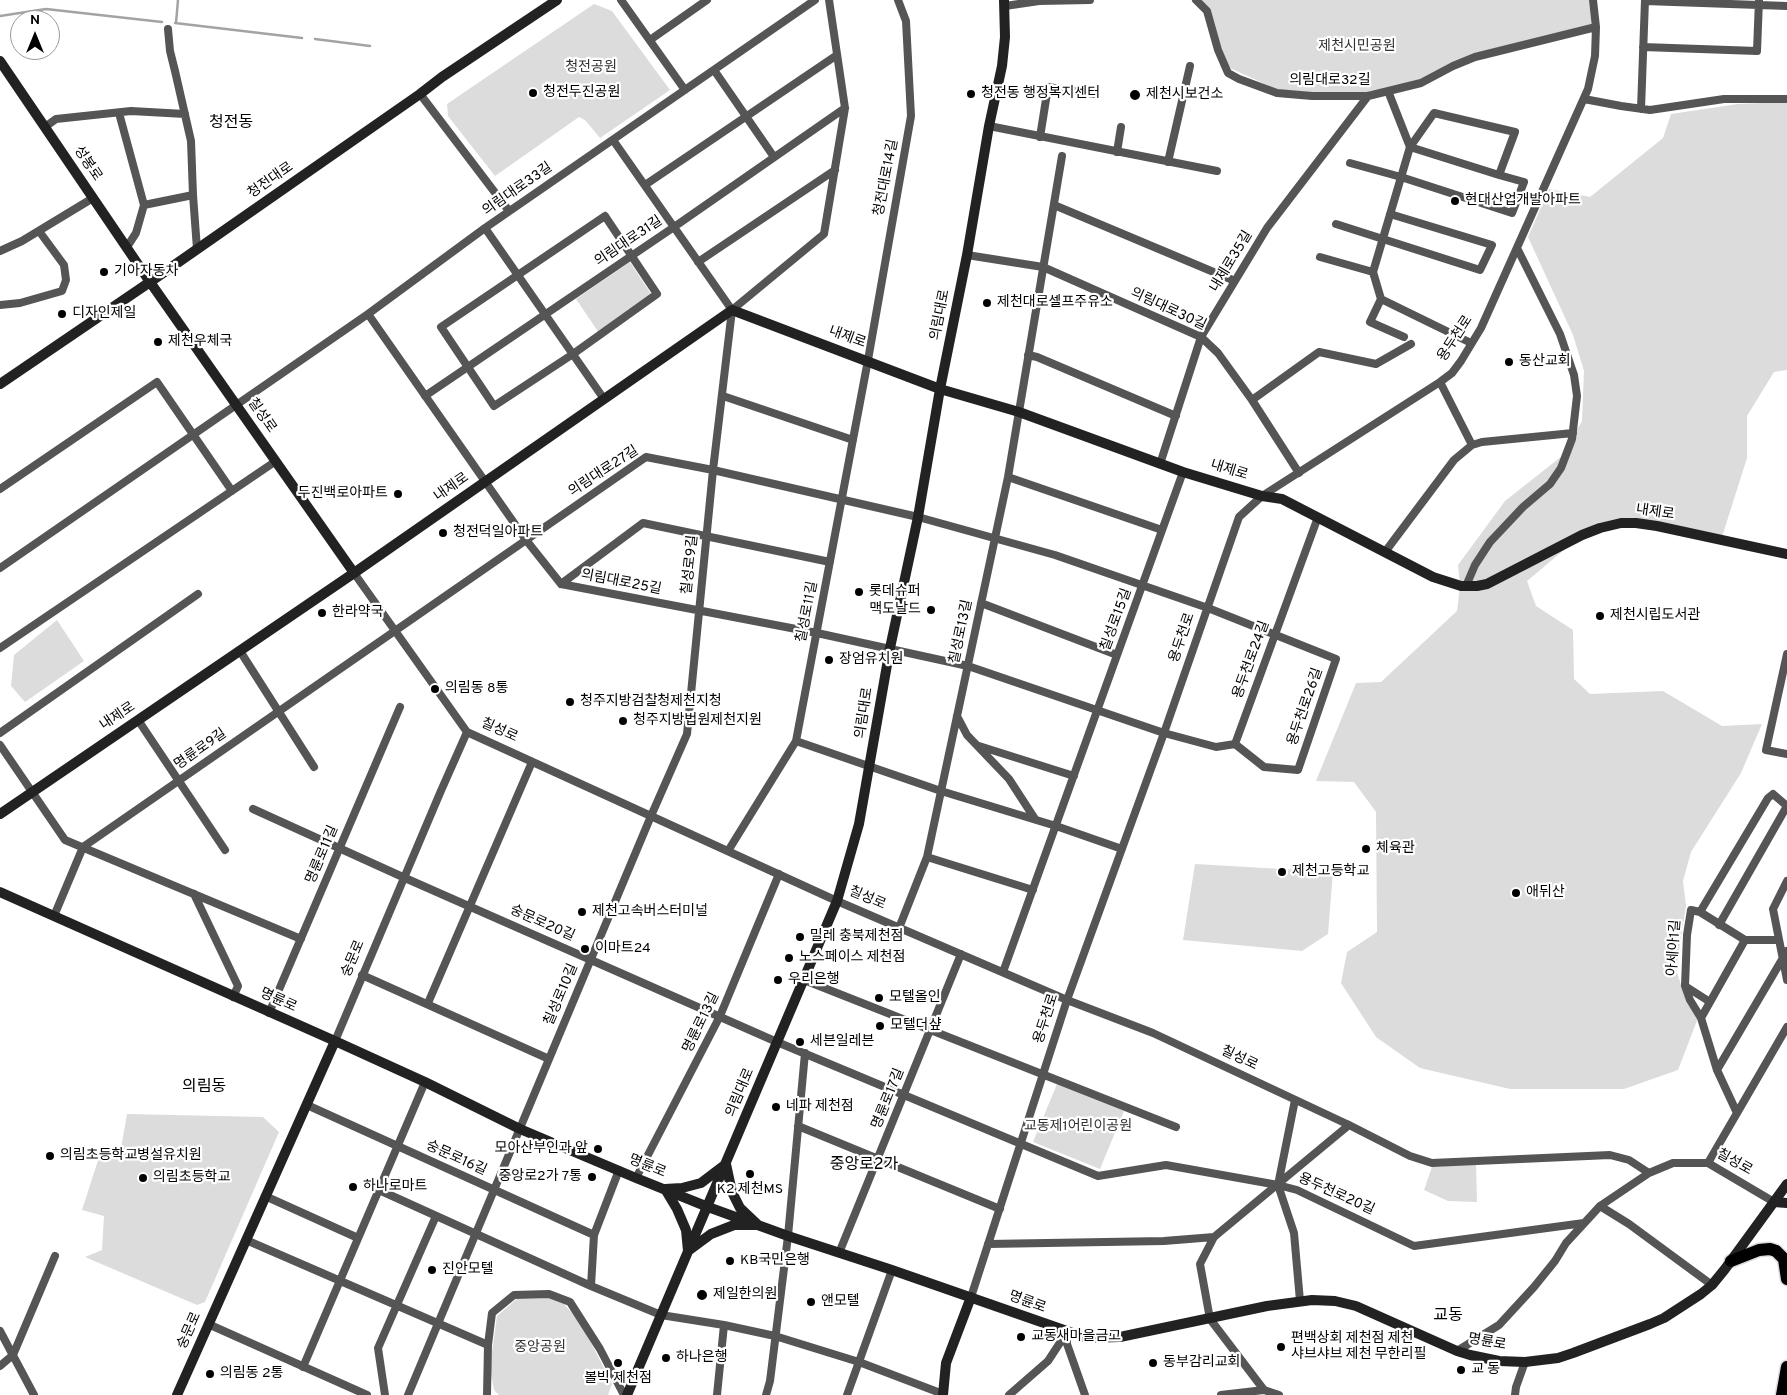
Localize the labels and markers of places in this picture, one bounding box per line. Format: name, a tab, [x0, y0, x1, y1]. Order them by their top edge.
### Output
place label: 청전두진공원	[543, 85, 620, 101]
place label: 청전동 행정복지센터	[981, 86, 1100, 102]
marker: 청전두진공원	[527, 87, 539, 99]
place label: 제천시보건소	[1146, 87, 1223, 103]
marker: 청전동 행정복지센터	[965, 88, 977, 100]
marker: 제천시보건소	[1128, 88, 1142, 102]
place label: 현대산업개발아파트	[1465, 193, 1581, 209]
marker: 현대산업개발아파트	[1449, 195, 1461, 207]
place label: 기아자동차	[114, 264, 178, 280]
marker: 기아자동차	[98, 266, 110, 278]
place label: 제천대로셀프주유소	[997, 295, 1113, 311]
marker: 제천대로셀프주유소	[981, 297, 993, 309]
place label: 디자인제일	[72, 306, 136, 322]
marker: 디자인제일	[56, 308, 68, 320]
place label: 제천우체국	[168, 334, 232, 350]
marker: 제천우체국	[152, 336, 164, 348]
place label: 동산교회	[1519, 354, 1571, 370]
marker: 동산교회	[1503, 356, 1515, 368]
place label: 두진백로아파트	[298, 486, 388, 502]
marker: 두진백로아파트	[392, 488, 404, 500]
place label: 청전덕일아파트	[453, 525, 543, 541]
marker: 청전덕일아파트	[437, 527, 449, 539]
place label: 롯데슈퍼	[869, 584, 921, 600]
marker: 롯데슈퍼	[853, 586, 865, 598]
place label: 맥도날드	[869, 602, 921, 618]
marker: 맥도날드	[925, 604, 937, 616]
place label: 한라약국	[332, 605, 384, 621]
marker: 한라약국	[316, 607, 328, 619]
place label: 제천시립도서관	[1610, 608, 1700, 624]
marker: 제천시립도서관	[1594, 610, 1606, 622]
place label: 장엄유치원	[839, 652, 903, 668]
marker: 장엄유치원	[823, 654, 835, 666]
place label: 의림동 8통	[445, 681, 508, 697]
marker: 의림동 8통	[429, 683, 441, 695]
place label: 청주지방검찰청제천지청	[580, 694, 722, 710]
marker: 청주지방검찰청제천지청	[564, 696, 576, 708]
place label: 청주지방법원제천지원	[633, 713, 762, 729]
marker: 청주지방법원제천지원	[617, 715, 629, 727]
place label: 체육관	[1376, 841, 1415, 857]
marker: 체육관	[1360, 843, 1372, 855]
place label: 제천고등학교	[1292, 864, 1369, 880]
marker: 제천고등학교	[1276, 866, 1288, 878]
place label: 애뒤산	[1526, 885, 1565, 901]
marker: 애뒤산	[1510, 887, 1522, 899]
place label: 제천고속버스터미널	[592, 904, 708, 920]
marker: 제천고속버스터미널	[576, 906, 588, 918]
place label: 밀레 충북제천점	[810, 929, 903, 945]
marker: 밀레 충북제천점	[794, 931, 806, 943]
place label: 이마트24	[595, 941, 651, 957]
marker: 이마트24	[579, 943, 591, 955]
place label: 노스페이스 제천점	[799, 950, 905, 966]
marker: 노스페이스 제천점	[783, 952, 795, 964]
place label: 우리은행	[788, 972, 840, 988]
marker: 우리은행	[772, 974, 784, 986]
place label: 모텔올인	[889, 990, 941, 1006]
marker: 모텔올인	[873, 992, 885, 1004]
place label: 모텔더샾	[890, 1018, 942, 1034]
marker: 모텔더샾	[874, 1020, 886, 1032]
place label: 세븐일레븐	[810, 1034, 874, 1050]
marker: 세븐일레븐	[794, 1036, 806, 1048]
place label: 네파 제천점	[786, 1099, 854, 1115]
marker: 네파 제천점	[770, 1101, 782, 1113]
place label: 모아산부인과 앞	[495, 1141, 588, 1157]
marker: 모아산부인과 앞	[592, 1143, 604, 1155]
place label: 의림초등학교병설유치원	[60, 1148, 202, 1164]
marker: 의림초등학교병설유치원	[44, 1150, 56, 1162]
marker: K2 제천MS	[744, 1168, 756, 1180]
place label: 중앙로2가 7통	[498, 1169, 582, 1185]
place label: 의림초등학교	[153, 1170, 230, 1186]
marker: 중앙로2가 7통	[586, 1171, 598, 1183]
marker: 의림초등학교	[137, 1172, 149, 1184]
place label: 하나로마트	[363, 1179, 427, 1195]
marker: 하나로마트	[347, 1181, 359, 1193]
place label: K2 제천MS	[717, 1182, 783, 1198]
place label: KB국민은행	[740, 1253, 810, 1269]
marker: KB국민은행	[724, 1255, 736, 1267]
place label: 진안모텔	[442, 1262, 494, 1278]
marker: 진안모텔	[426, 1264, 438, 1276]
place label: 제일한의원	[713, 1287, 777, 1303]
marker: 제일한의원	[695, 1288, 709, 1302]
place label: 앤모텔	[821, 1294, 860, 1310]
marker: 앤모텔	[805, 1296, 817, 1308]
place label: 교동새마을금고	[1031, 1329, 1121, 1345]
marker: 교동새마을금고	[1015, 1331, 1027, 1343]
place label: 편백상회 제천점 제천 샤브샤브 제천 무한리필	[1291, 1331, 1426, 1364]
marker: 편백상회 제천점 제천 샤브샤브 제천 무한리필	[1275, 1341, 1287, 1353]
place label: 하나은행	[676, 1350, 728, 1366]
marker: 하나은행	[660, 1352, 672, 1364]
place label: 동부감리교회	[1163, 1355, 1240, 1371]
marker: 볼빅 제천점	[612, 1357, 624, 1369]
marker: 동부감리교회	[1147, 1357, 1159, 1369]
place label: 교 동	[1471, 1362, 1500, 1378]
marker: 교 동	[1455, 1364, 1467, 1376]
place label: 의림동 2통	[220, 1366, 283, 1382]
marker: 의림동 2통	[204, 1368, 216, 1380]
place label: 볼빅 제천점	[584, 1371, 652, 1387]

